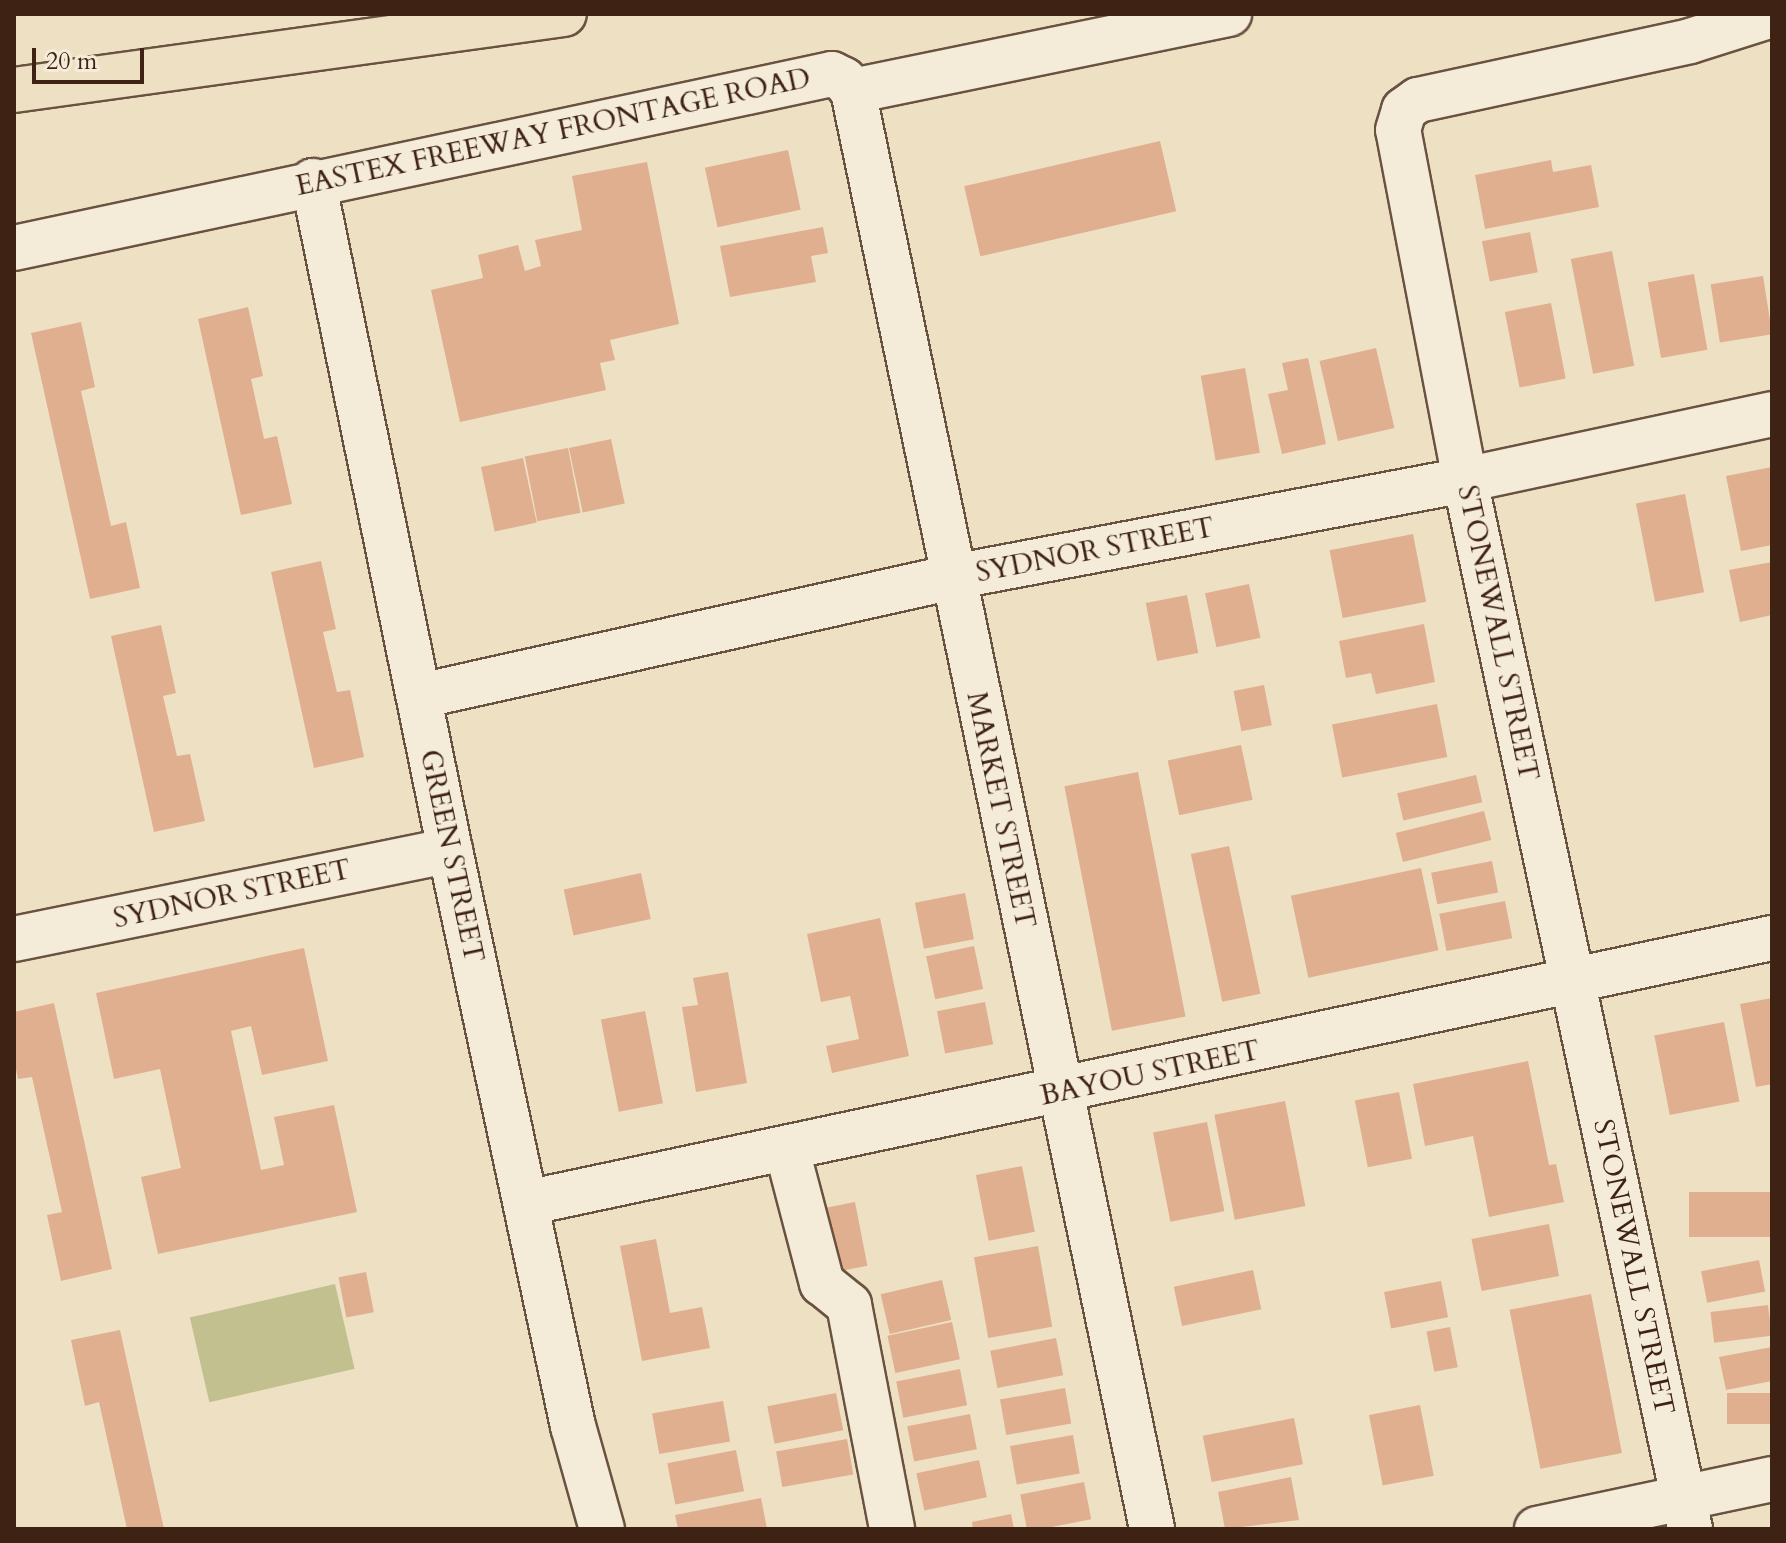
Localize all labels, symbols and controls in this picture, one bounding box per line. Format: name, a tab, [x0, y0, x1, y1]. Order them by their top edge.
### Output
scale bar	[36, 32, 148, 82]
text: 20 m	[46, 45, 97, 78]
street label: EASTEX FREEWAY FRONTAGE ROAD	[293, 61, 813, 203]
street label: STONEWALL STREET	[1450, 482, 1546, 784]
street label: SYDNOR STREET	[973, 510, 1217, 590]
street label: MARKET STREET	[960, 689, 1042, 931]
street label: GREEN STREET	[413, 747, 491, 965]
street label: SYDNOR STREET	[110, 852, 354, 936]
street label: BAYOU STREET	[1037, 1033, 1263, 1113]
street label: STONEWALL STREET	[1586, 1116, 1682, 1418]

